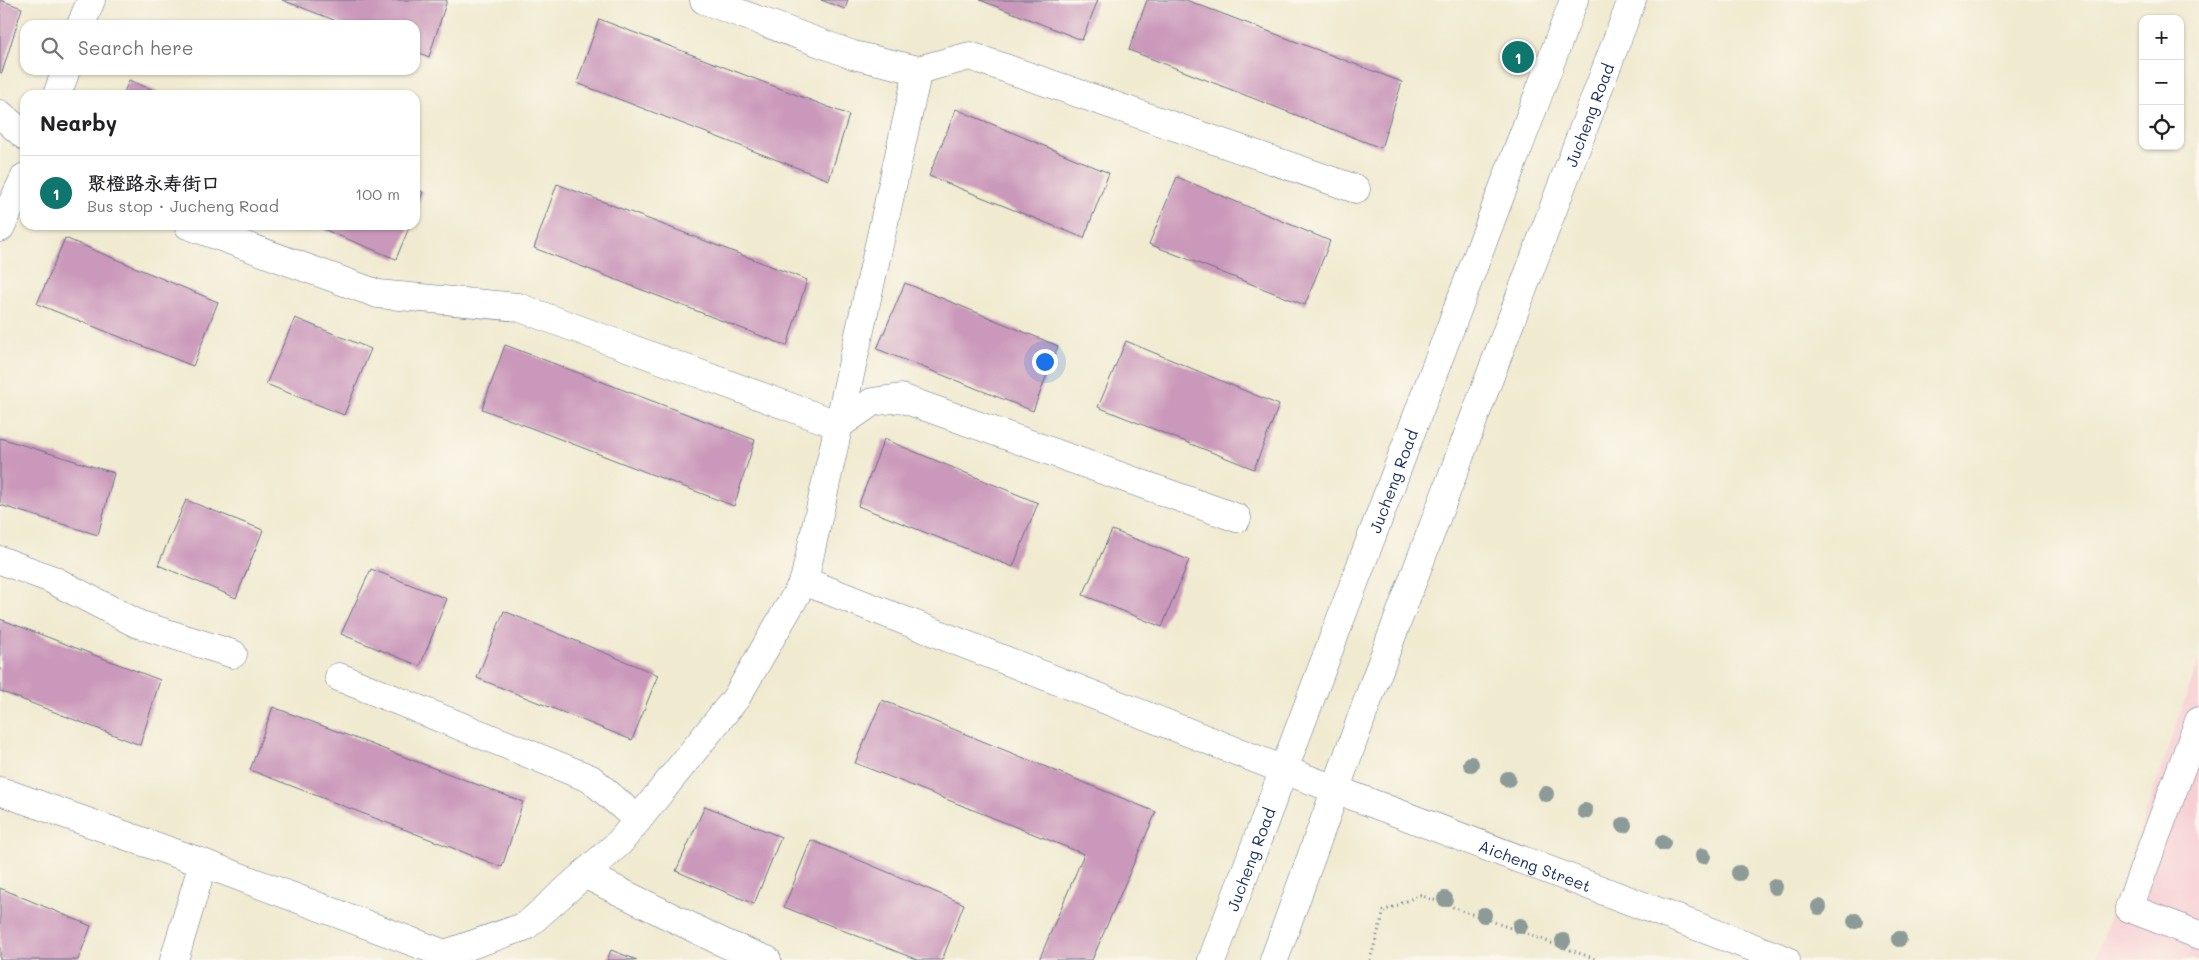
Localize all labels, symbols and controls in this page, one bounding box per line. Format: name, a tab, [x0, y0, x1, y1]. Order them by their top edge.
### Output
map controls	[2139, 15, 2184, 150]
button: +	[2139, 15, 2184, 60]
search box	[20, 20, 420, 75]
icon: search	[38, 34, 66, 62]
text: Search here	[78, 35, 194, 60]
pin: 1	[1502, 38, 1534, 76]
street label: Jucheng Road	[1560, 60, 1618, 169]
button: −	[2139, 60, 2184, 105]
button: locate	[2139, 105, 2184, 150]
text: Nearby	[40, 109, 117, 136]
text: 聚橙路永寿街口	[87, 170, 220, 195]
text: 1	[52, 183, 60, 204]
text: 100 m	[355, 183, 400, 204]
text: Bus stop · Jucheng Road	[87, 195, 279, 216]
your location	[1032, 349, 1058, 375]
street label: Jucheng Road	[1364, 426, 1422, 536]
street label: Jucheng Road	[1221, 804, 1279, 914]
street label: Aicheng Street	[1476, 834, 1594, 896]

